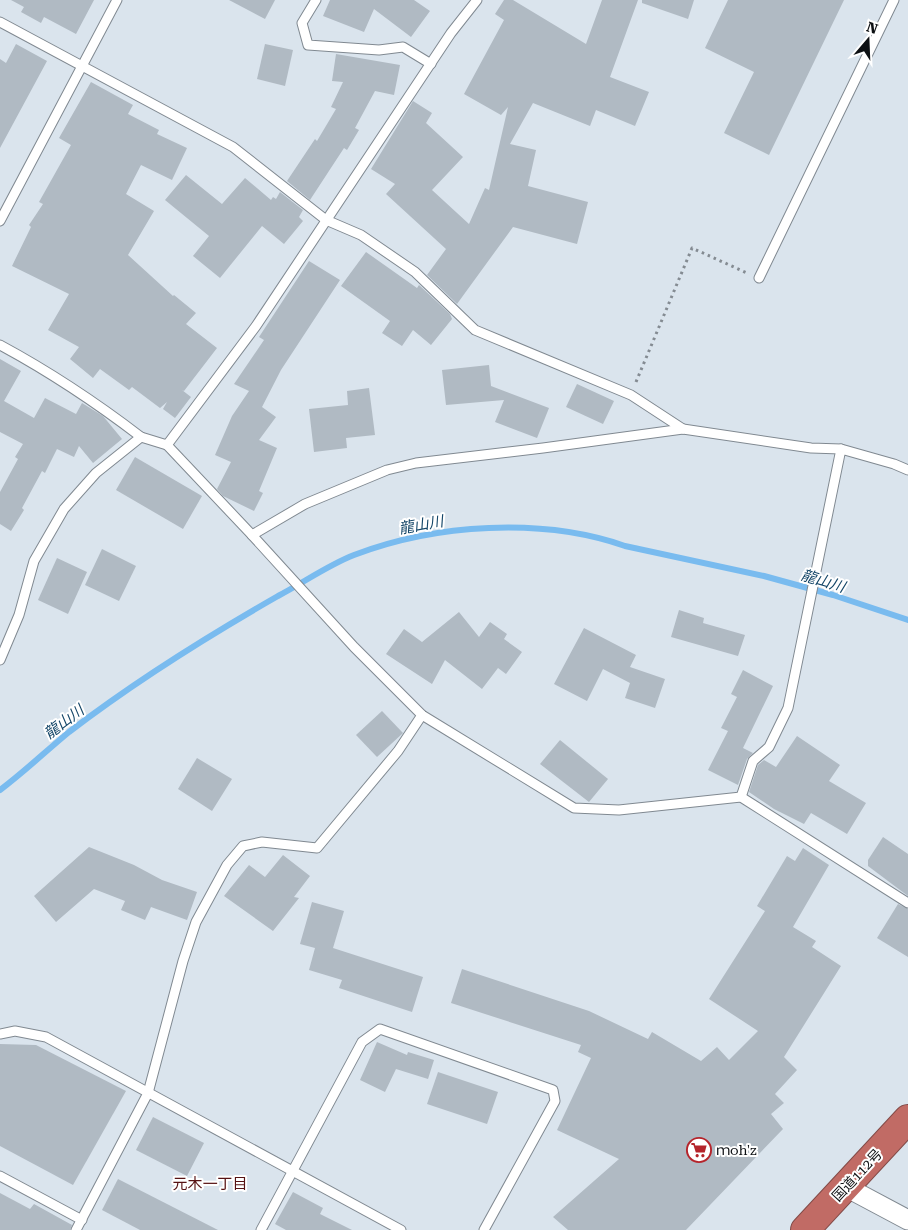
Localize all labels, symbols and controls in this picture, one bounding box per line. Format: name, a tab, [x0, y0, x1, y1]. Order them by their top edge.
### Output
north arrow	[843, 15, 893, 65]
text: N	[865, 18, 880, 37]
water label: 龍山川	[397, 512, 447, 538]
water label: 龍山川	[799, 566, 849, 597]
water label: 龍山川	[41, 700, 89, 743]
supermarket icon: ｍoh'z	[686, 1137, 712, 1163]
place label: ｍoh'z	[716, 1142, 757, 1158]
street label: 国道112号	[829, 1146, 885, 1204]
district label: 元木一丁目	[172, 1175, 248, 1193]

